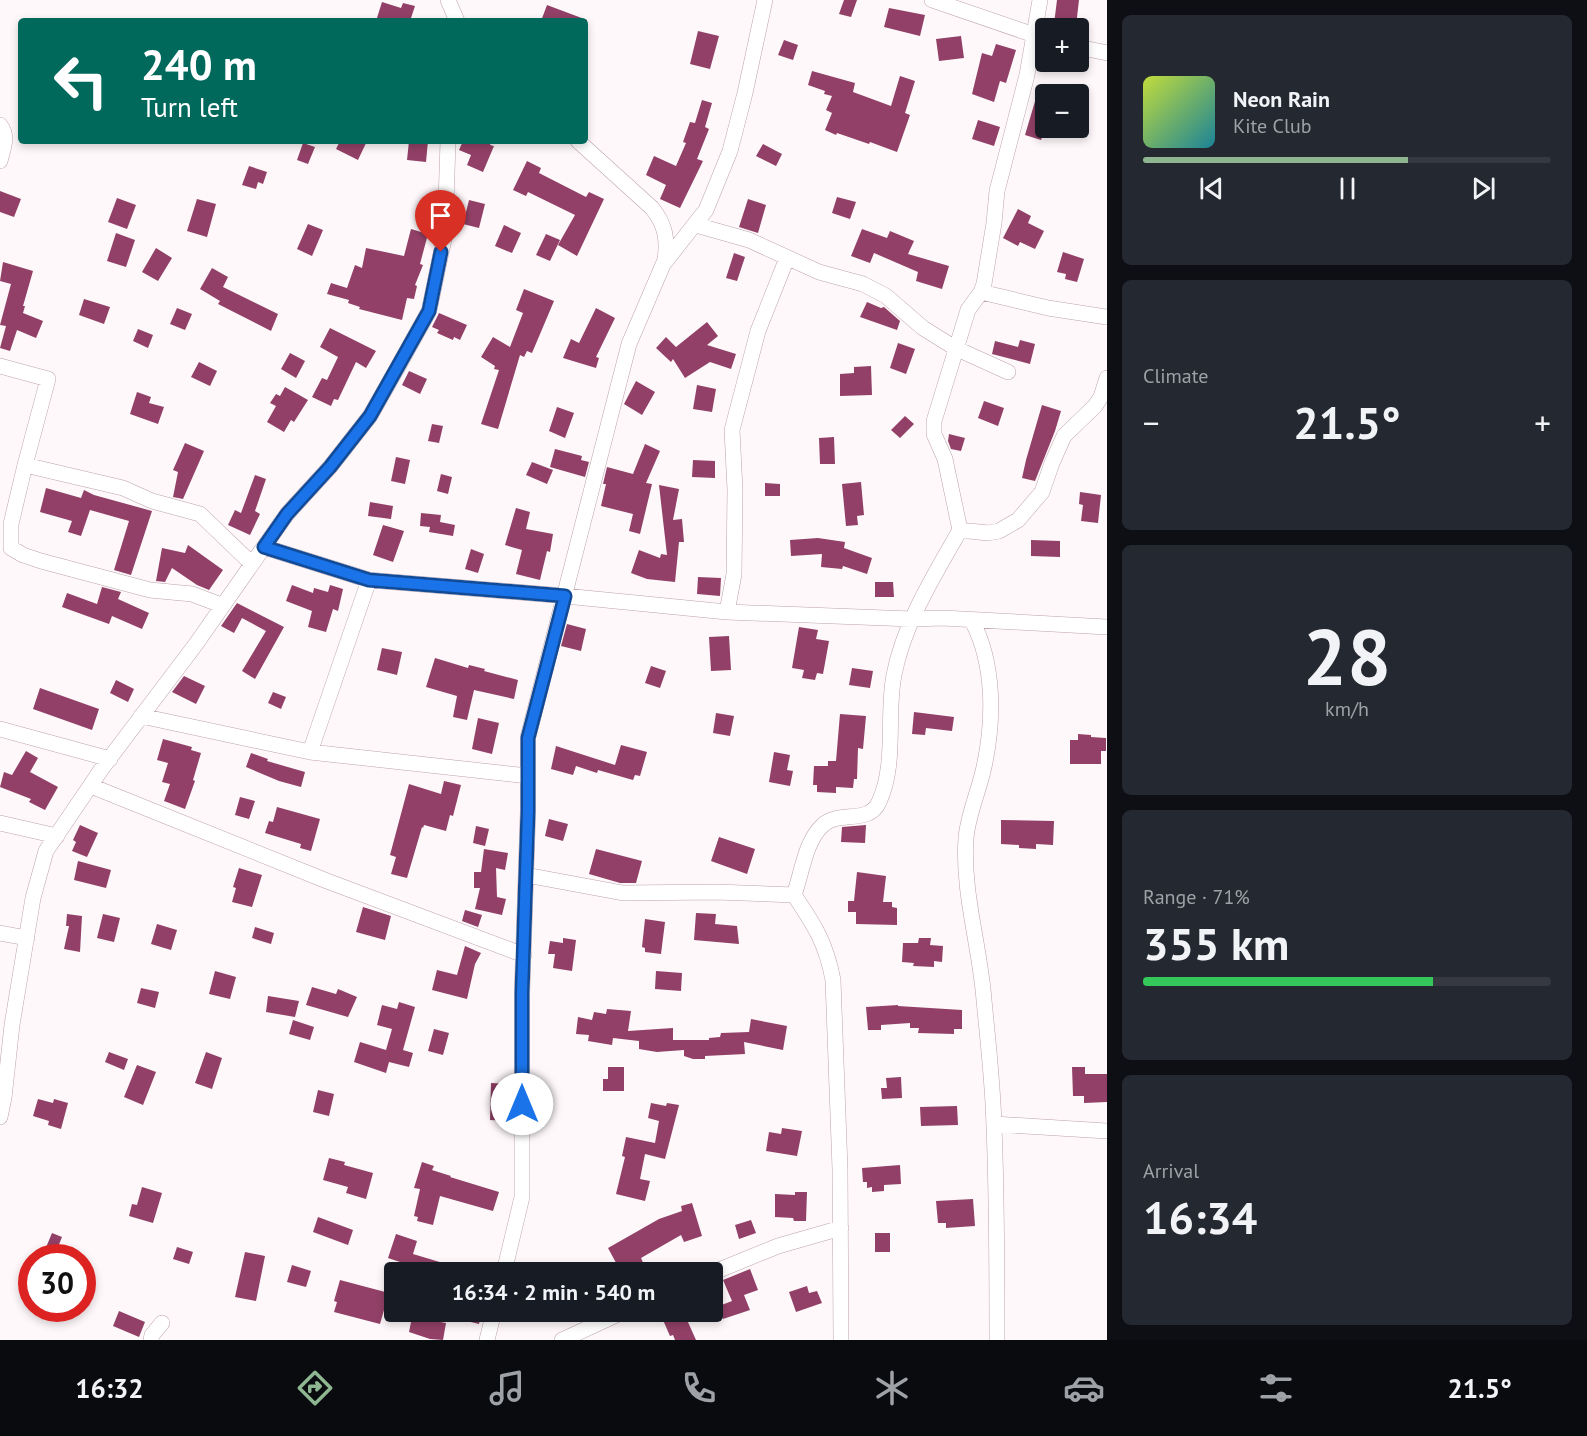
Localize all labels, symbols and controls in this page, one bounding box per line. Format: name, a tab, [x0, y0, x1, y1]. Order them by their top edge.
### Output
map controls	[1035, 18, 1089, 138]
button: +	[1035, 18, 1089, 72]
text: 240 m	[141, 37, 257, 92]
icon: left	[42, 42, 120, 120]
button: −	[1035, 84, 1089, 138]
text: Neon Rain	[1233, 85, 1330, 113]
text: Turn left	[141, 90, 238, 124]
text: Kite Club	[1233, 113, 1311, 139]
icon: previous	[1195, 172, 1228, 205]
icon: pause	[1331, 172, 1364, 205]
icon: next	[1467, 172, 1500, 205]
pin	[415, 190, 466, 252]
icon: arrive	[424, 199, 457, 232]
text: Climate	[1143, 363, 1209, 389]
text: 21.5°	[1293, 393, 1401, 451]
text: −	[1143, 401, 1160, 444]
text: +	[1534, 401, 1551, 444]
text: 28	[1303, 606, 1391, 707]
text: km/h	[1325, 696, 1369, 722]
text: Range · 71%	[1143, 884, 1250, 910]
text: 355 km	[1143, 914, 1289, 972]
position arrow	[490, 1072, 554, 1136]
text: Arrival	[1143, 1158, 1199, 1184]
text: 16:34	[1143, 1188, 1257, 1246]
speed limit sign: 30	[18, 1244, 96, 1322]
text: 16:34 · 2 min · 540 m	[452, 1278, 655, 1306]
icon: directions	[294, 1367, 336, 1409]
icon: music	[486, 1367, 528, 1409]
icon: phone	[678, 1367, 720, 1409]
icon: climate	[871, 1367, 913, 1409]
icon: car	[1063, 1367, 1105, 1409]
icon: filters	[1255, 1367, 1297, 1409]
text: 16:32	[75, 1371, 144, 1405]
text: 21.5°	[1447, 1371, 1512, 1405]

